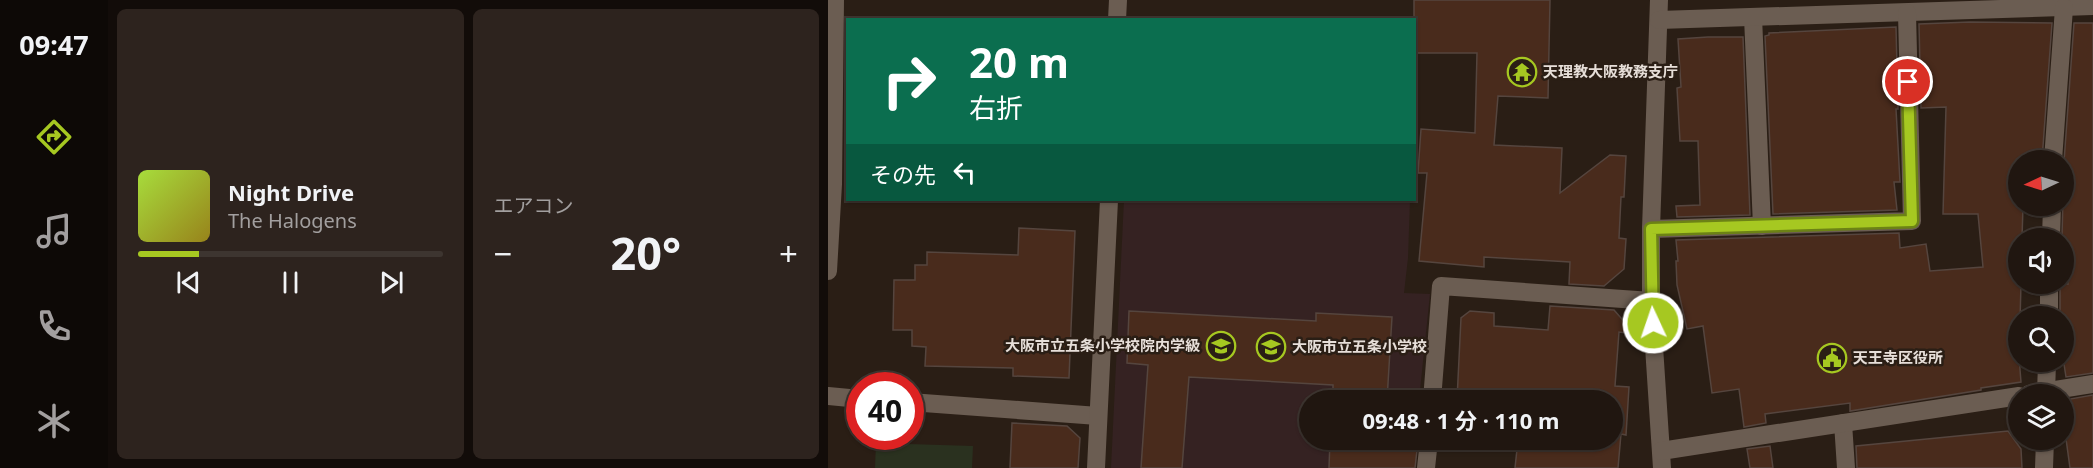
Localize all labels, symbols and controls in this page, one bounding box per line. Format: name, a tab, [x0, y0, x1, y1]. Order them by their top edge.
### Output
text: 09:47	[19, 26, 89, 63]
text: 20 m	[969, 33, 1069, 90]
icon: right	[870, 42, 948, 120]
temple icon: 天理教大阪教務支庁	[1506, 56, 1538, 88]
pin	[1882, 56, 1933, 107]
place label: 天理教大阪教務支庁	[1543, 61, 1678, 81]
icon: arrive	[1891, 65, 1924, 98]
text: 右折	[969, 89, 1023, 126]
icon: directions	[33, 116, 75, 158]
north arrow	[2008, 150, 2074, 216]
map controls	[2008, 150, 2074, 450]
icon: left	[948, 156, 981, 189]
text: その先	[870, 159, 936, 189]
text: Night Drive	[228, 177, 354, 207]
text: エアコン	[494, 192, 574, 219]
text: The Halogens	[228, 207, 357, 234]
icon: music	[33, 210, 75, 252]
text: 20°	[610, 222, 681, 283]
button: sound	[2008, 228, 2074, 294]
text: −	[494, 231, 512, 276]
text: +	[779, 231, 798, 276]
icon: previous	[172, 266, 205, 299]
icon: pause	[274, 266, 307, 299]
icon: next	[375, 266, 408, 299]
position arrow	[1621, 291, 1685, 355]
icon: phone	[33, 305, 75, 347]
button: search	[2008, 306, 2074, 372]
school or university icon: 大阪市立五条小学校院内学級	[1205, 330, 1237, 362]
school or university icon: 大阪市立五条小学校	[1255, 331, 1287, 363]
place label: 大阪市立五条小学校院内学級	[1005, 335, 1200, 355]
place label: 大阪市立五条小学校	[1292, 336, 1427, 356]
public building icon: 天王寺区役所	[1816, 342, 1848, 374]
place label: 天王寺区役所	[1853, 347, 1943, 367]
speed limit sign: 40	[846, 372, 924, 450]
button: layers	[2008, 384, 2074, 450]
icon: climate	[33, 400, 75, 442]
text: 09:48 · 1 分 · 110 m	[1363, 405, 1560, 435]

